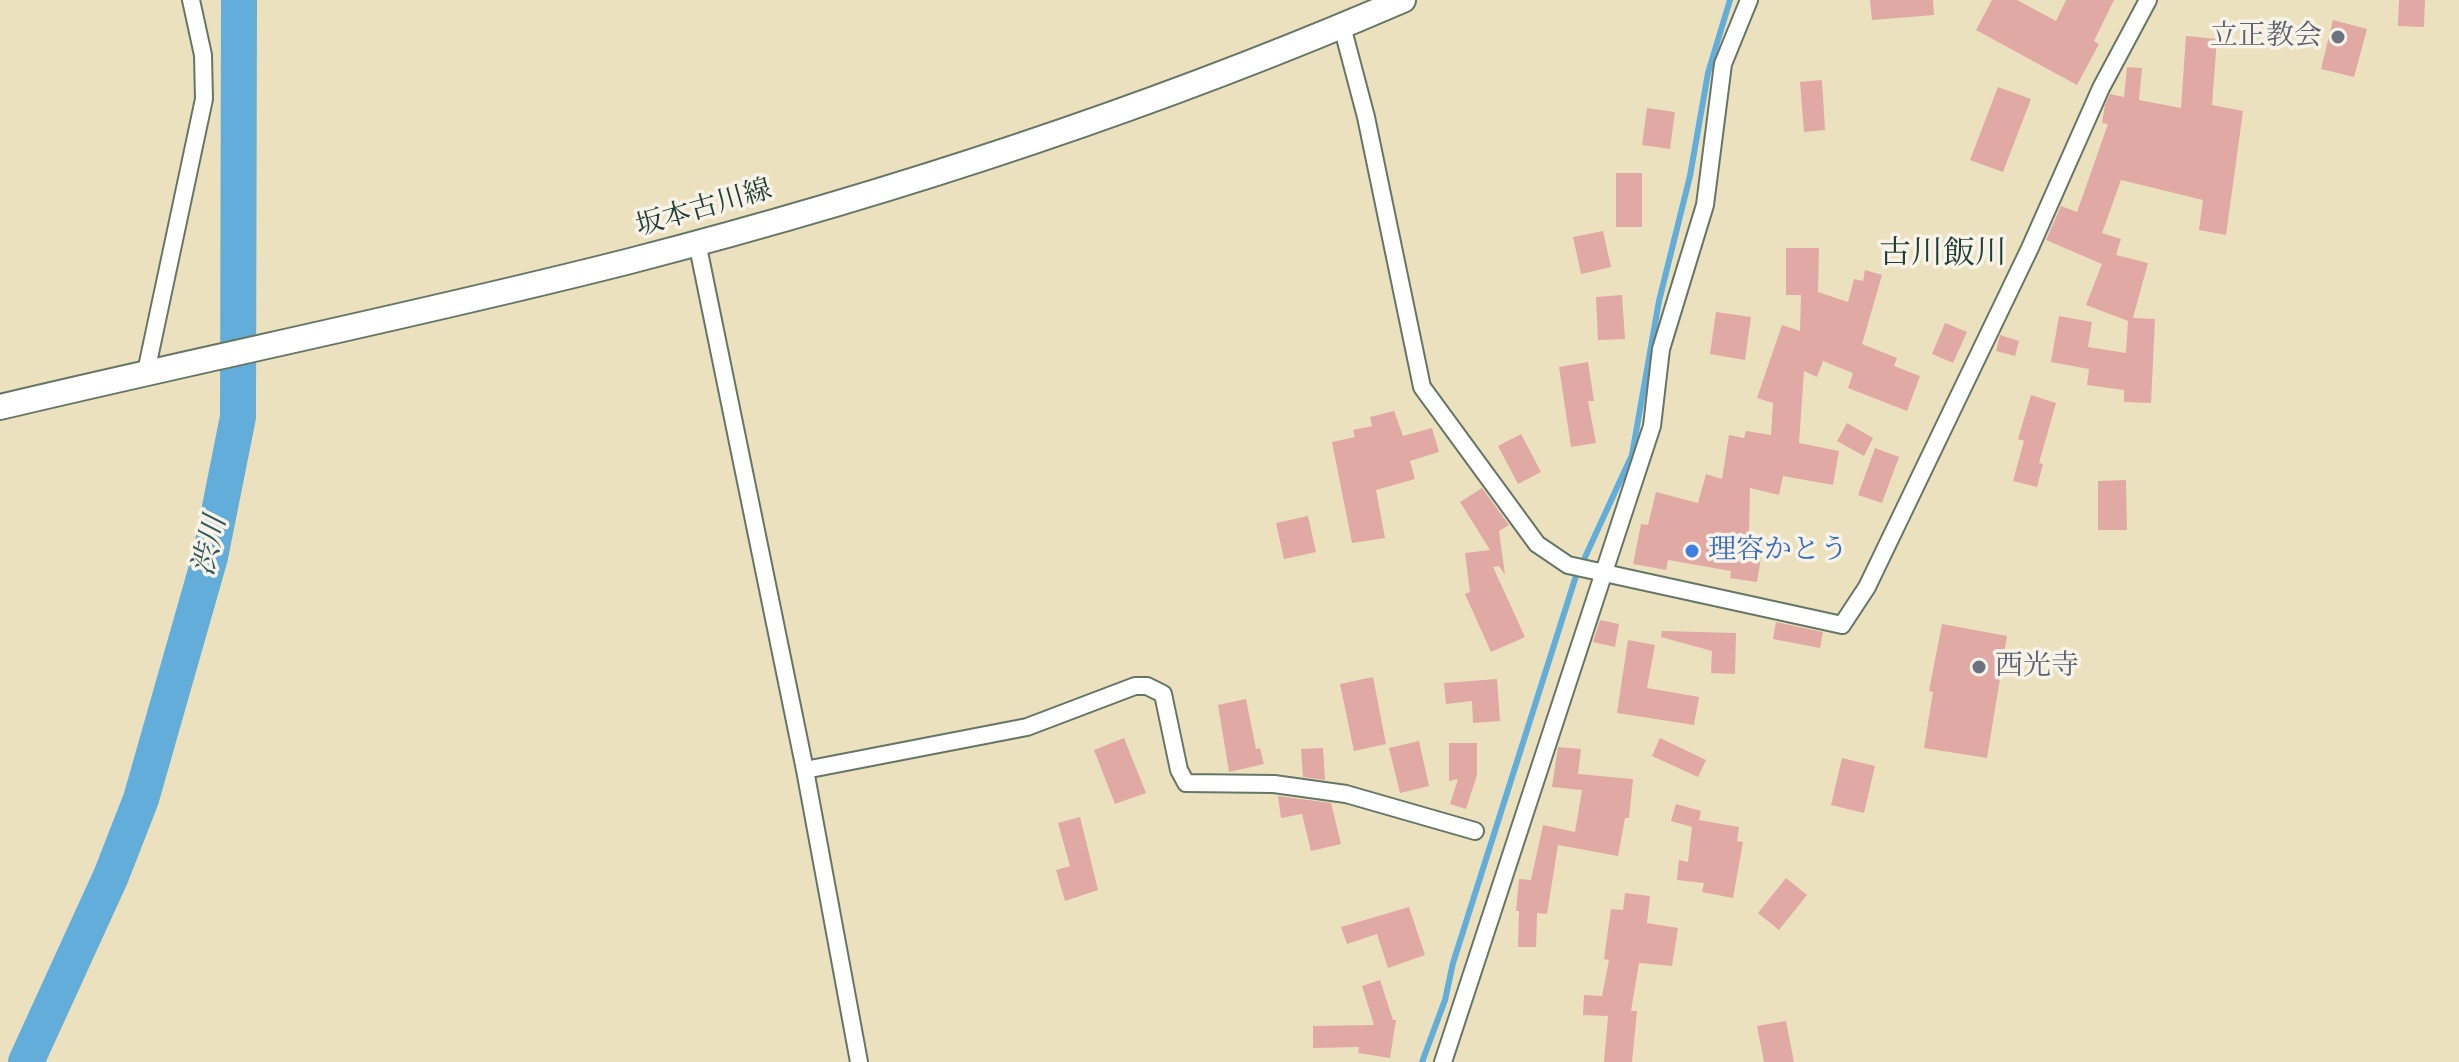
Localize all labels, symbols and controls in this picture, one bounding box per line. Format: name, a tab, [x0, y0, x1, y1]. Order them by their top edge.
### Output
place label: 立正教会	[2210, 20, 2322, 54]
marker: 立正教会	[2329, 28, 2347, 46]
street label: 坂本古川線	[632, 174, 776, 244]
district label: 古川飯川	[1879, 236, 2007, 274]
water label: 渋川	[187, 513, 235, 579]
place label: 理容かとう	[1708, 534, 1848, 568]
marker: 理容かとう	[1683, 542, 1701, 560]
place label: 西光寺	[1995, 650, 2079, 684]
marker: 西光寺	[1970, 658, 1988, 676]

